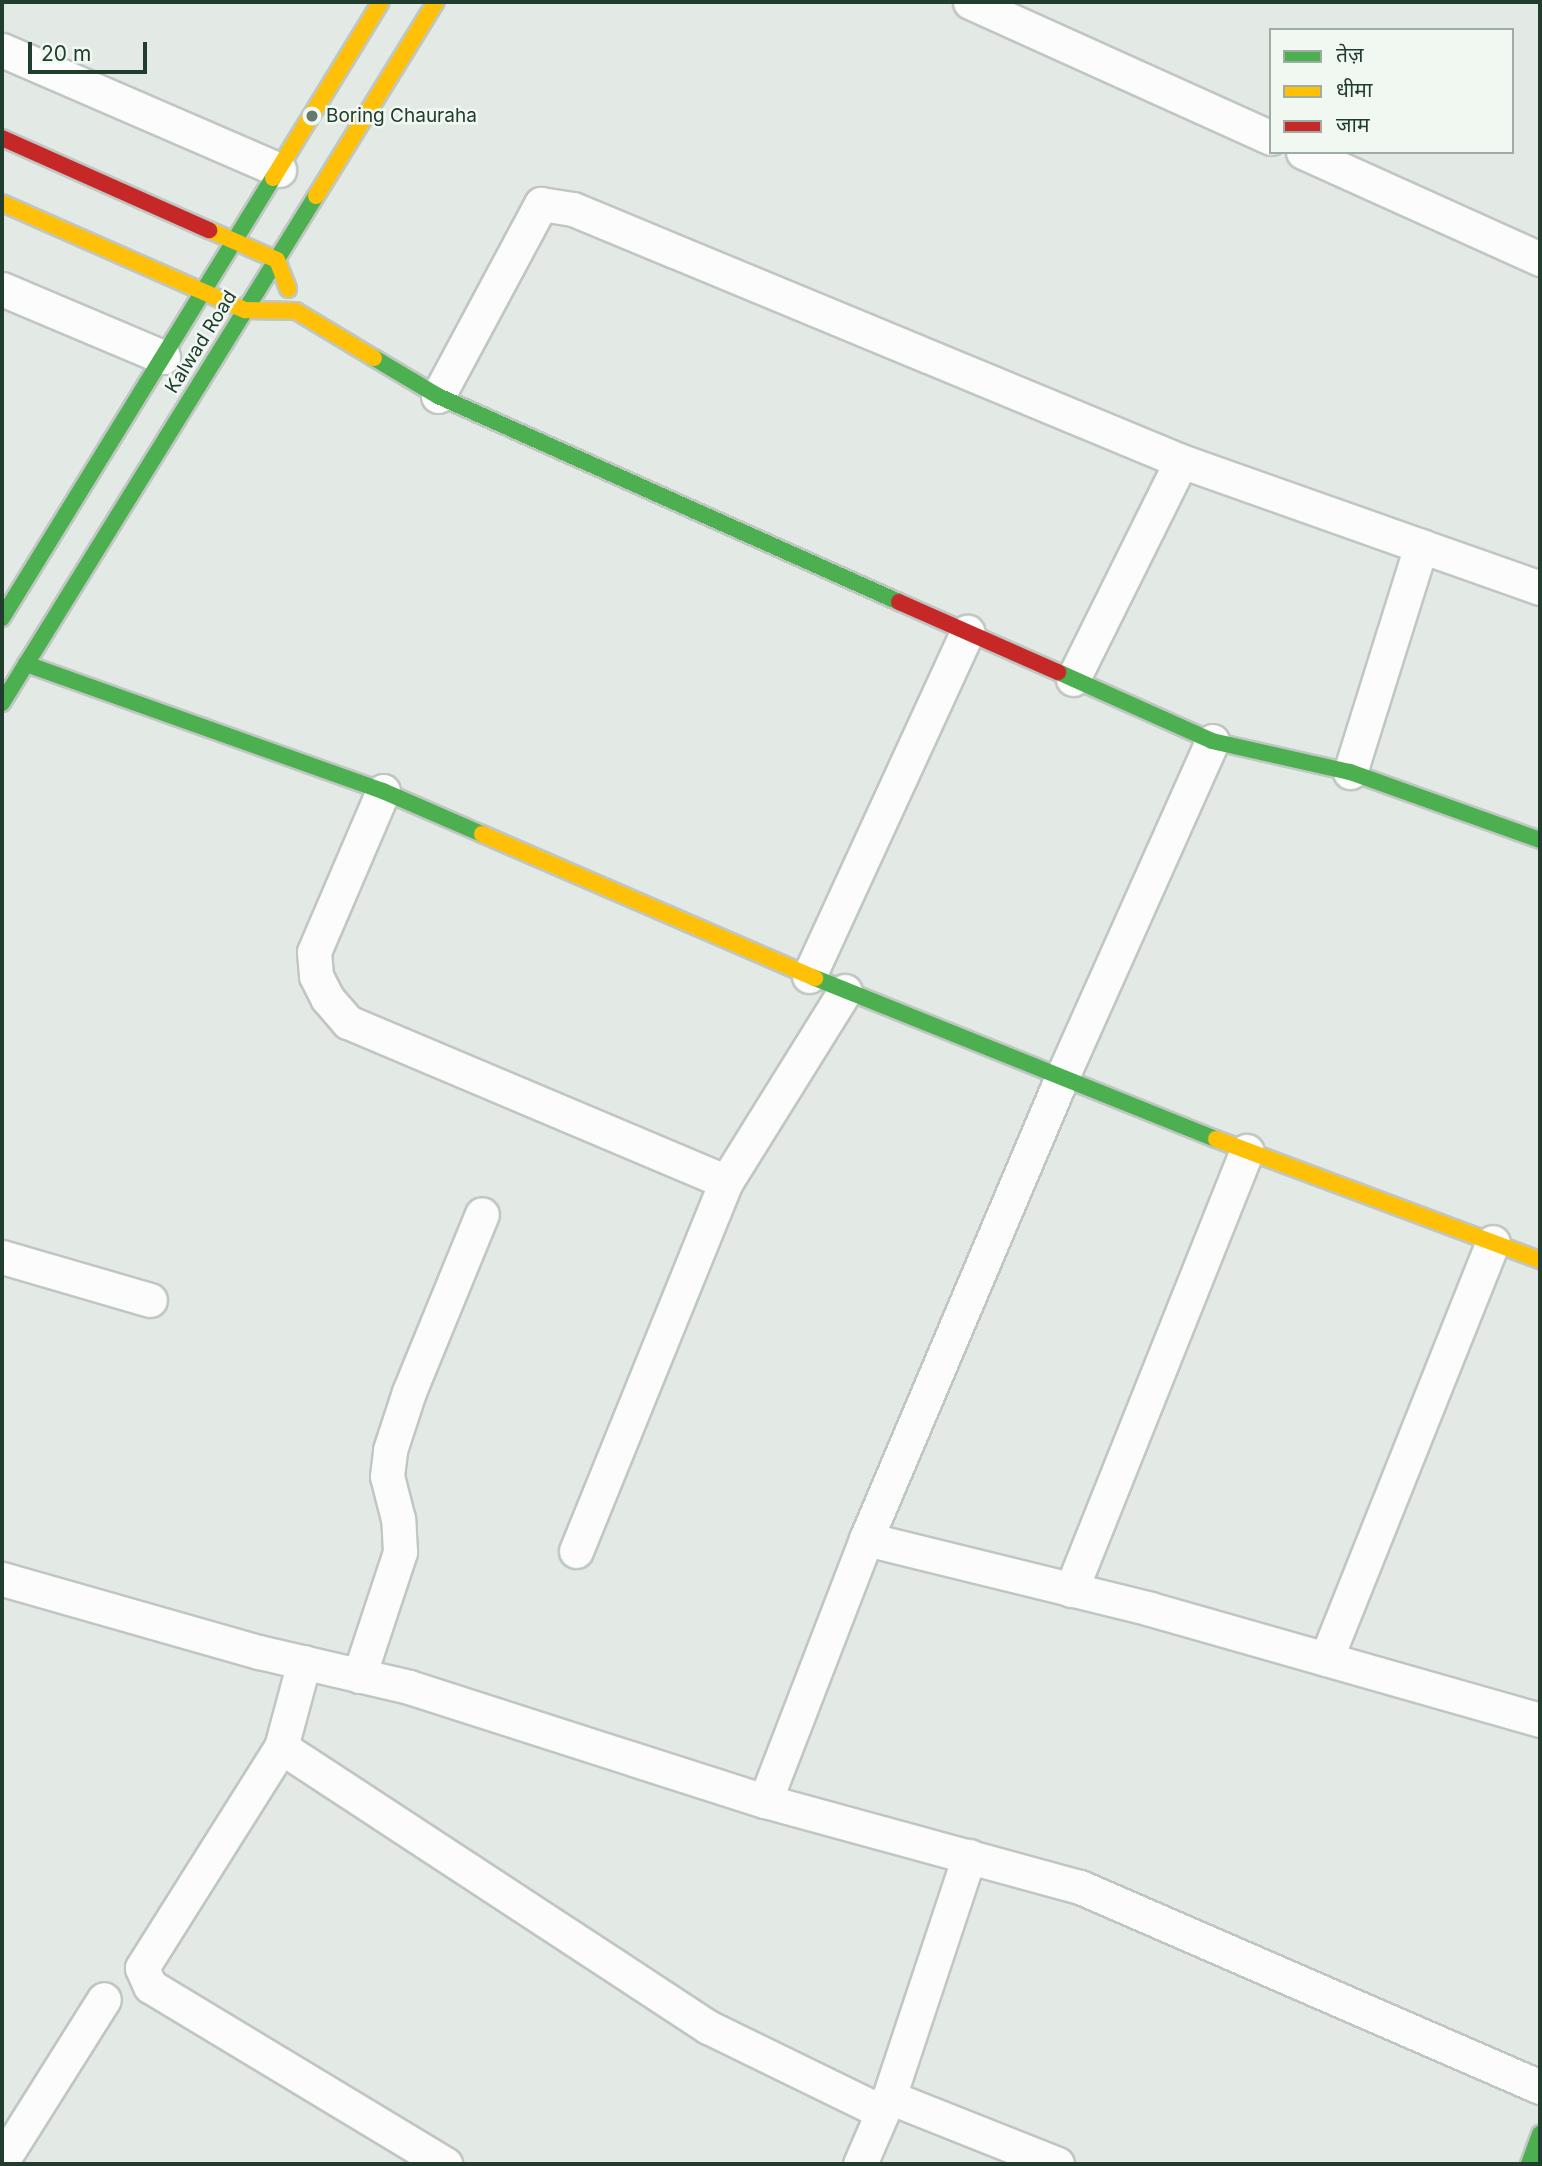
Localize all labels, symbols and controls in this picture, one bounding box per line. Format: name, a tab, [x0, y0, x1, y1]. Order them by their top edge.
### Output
scale bar	[32, 28, 150, 72]
legend	[1269, 28, 1514, 154]
text: 20 m	[41, 41, 91, 66]
text: तेज़	[1336, 42, 1364, 67]
text: धीमा	[1336, 77, 1372, 102]
place label: Boring Chauraha	[326, 105, 477, 127]
marker: Boring Chauraha	[304, 108, 320, 124]
text: जाम	[1336, 112, 1370, 137]
street label: Kalwad Road	[160, 286, 242, 398]

